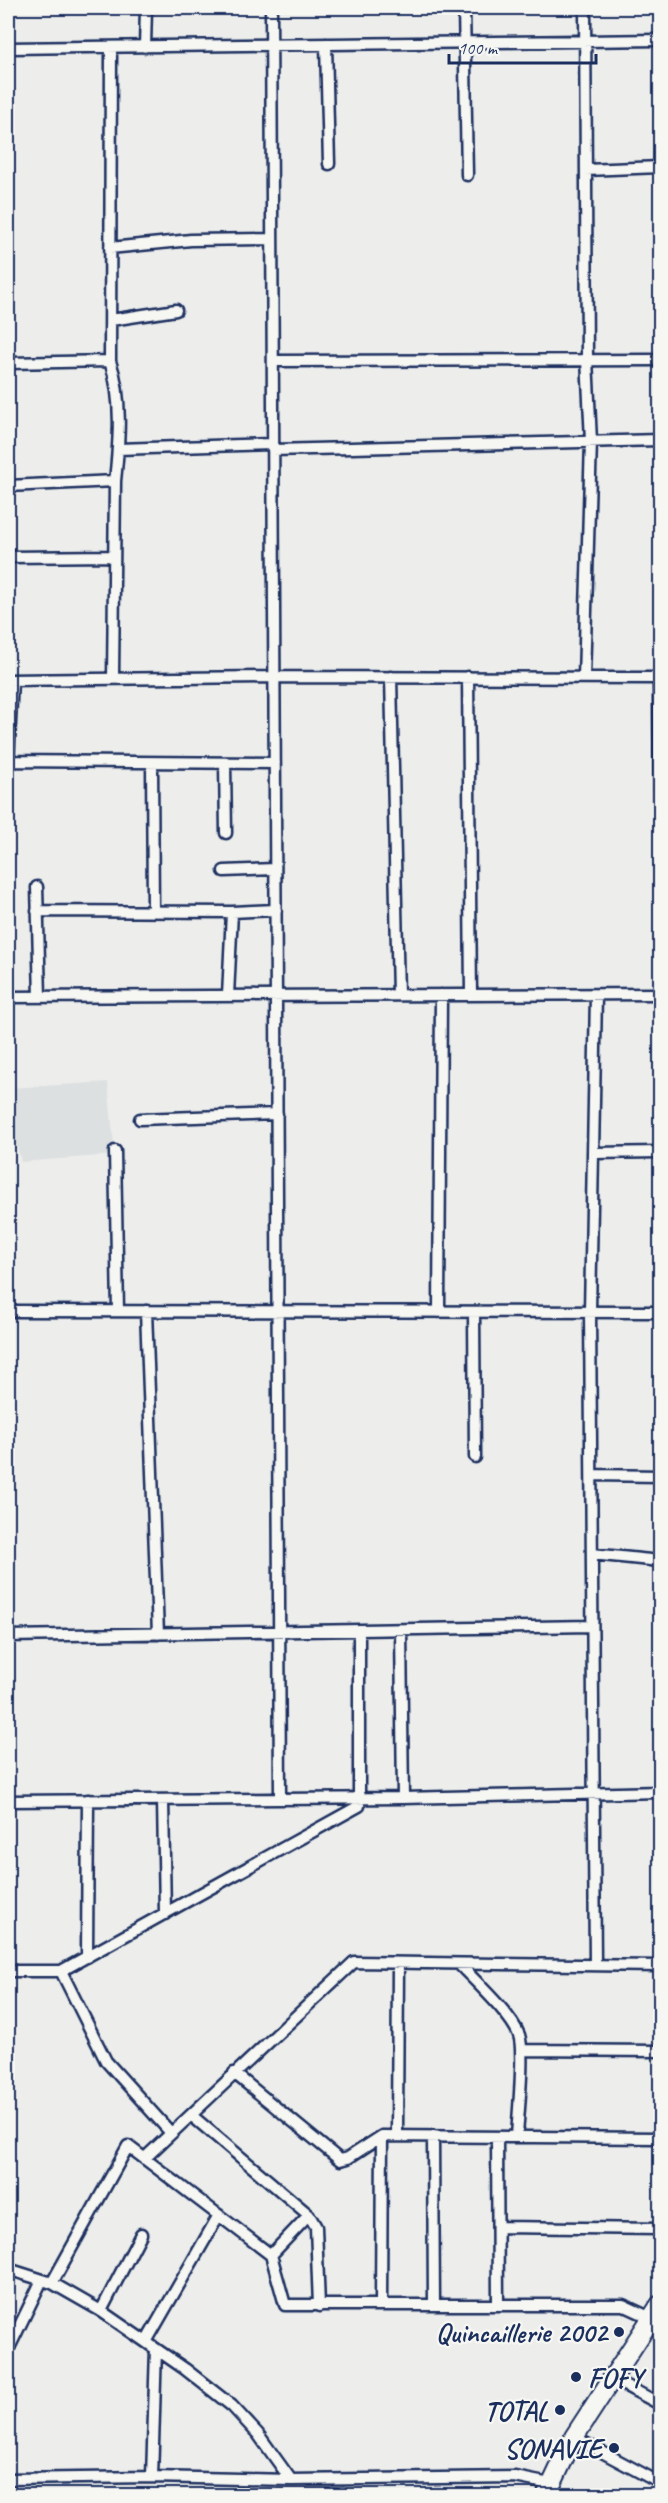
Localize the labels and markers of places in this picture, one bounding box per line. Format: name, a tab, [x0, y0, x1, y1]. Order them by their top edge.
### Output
place label: Quincaillerie 2002	[436, 2315, 609, 2350]
marker: Quincaillerie 2002	[612, 2325, 626, 2339]
place label: FOFY	[588, 2360, 648, 2395]
marker: FOFY	[569, 2370, 583, 2384]
place label: TOTAL	[484, 2393, 549, 2428]
marker: TOTAL	[553, 2403, 567, 2417]
place label: SONAVIE	[504, 2431, 606, 2466]
marker: SONAVIE	[607, 2441, 621, 2455]

